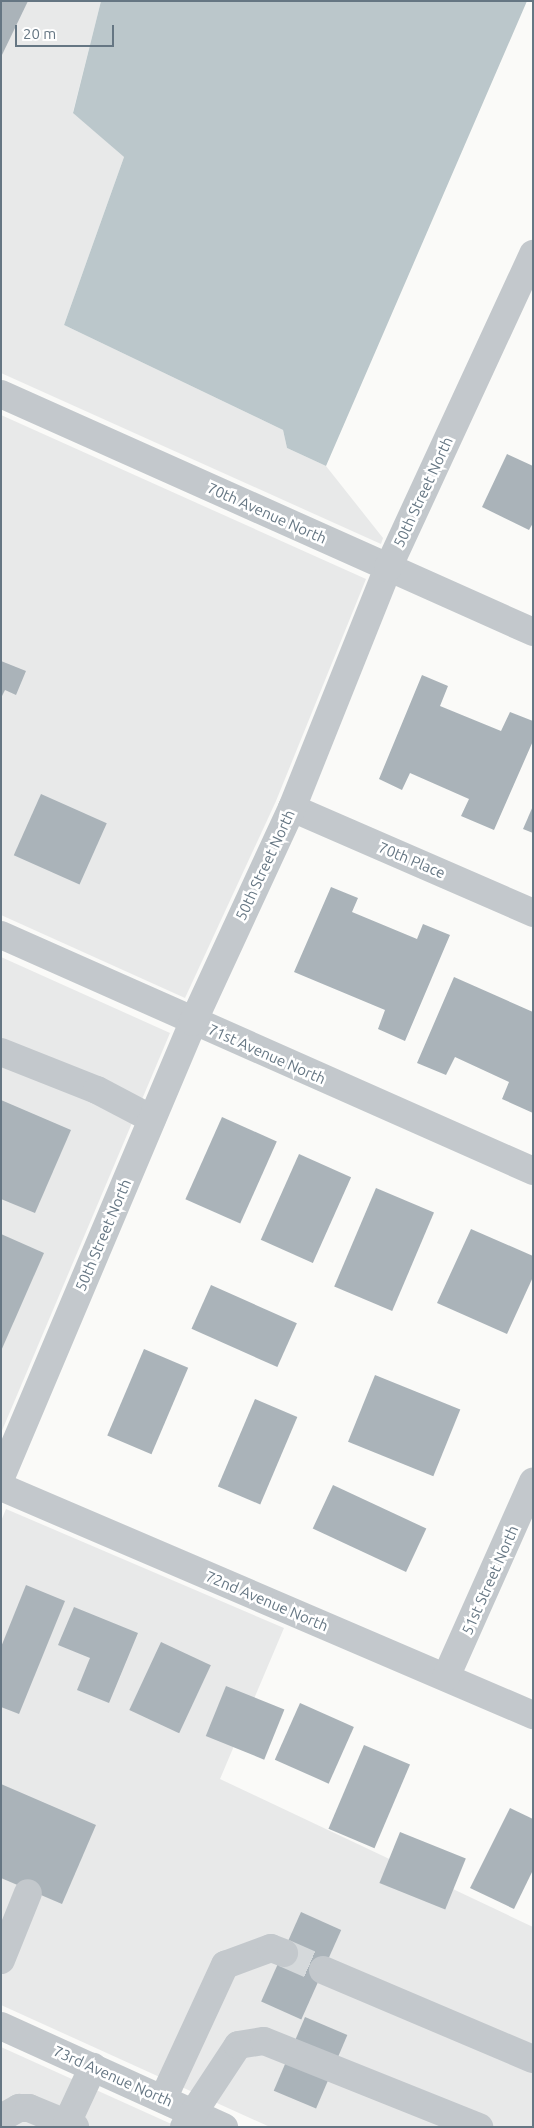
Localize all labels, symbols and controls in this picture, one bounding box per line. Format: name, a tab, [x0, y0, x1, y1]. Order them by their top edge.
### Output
scale bar	[18, 15, 116, 47]
text: 20 m	[23, 25, 56, 42]
street label: 50th Street North	[390, 434, 456, 550]
street label: 70th Avenue North	[205, 479, 329, 547]
street label: 50th Street North	[232, 807, 298, 923]
street label: 70th Place	[376, 838, 448, 882]
street label: 71st Avenue North	[206, 1020, 328, 1088]
street label: 50th Street North	[71, 1176, 135, 1294]
street label: 51st Street North	[458, 1523, 522, 1637]
street label: 72nd Avenue North	[203, 1567, 331, 1635]
street label: 73rd Avenue North	[51, 2042, 175, 2110]

